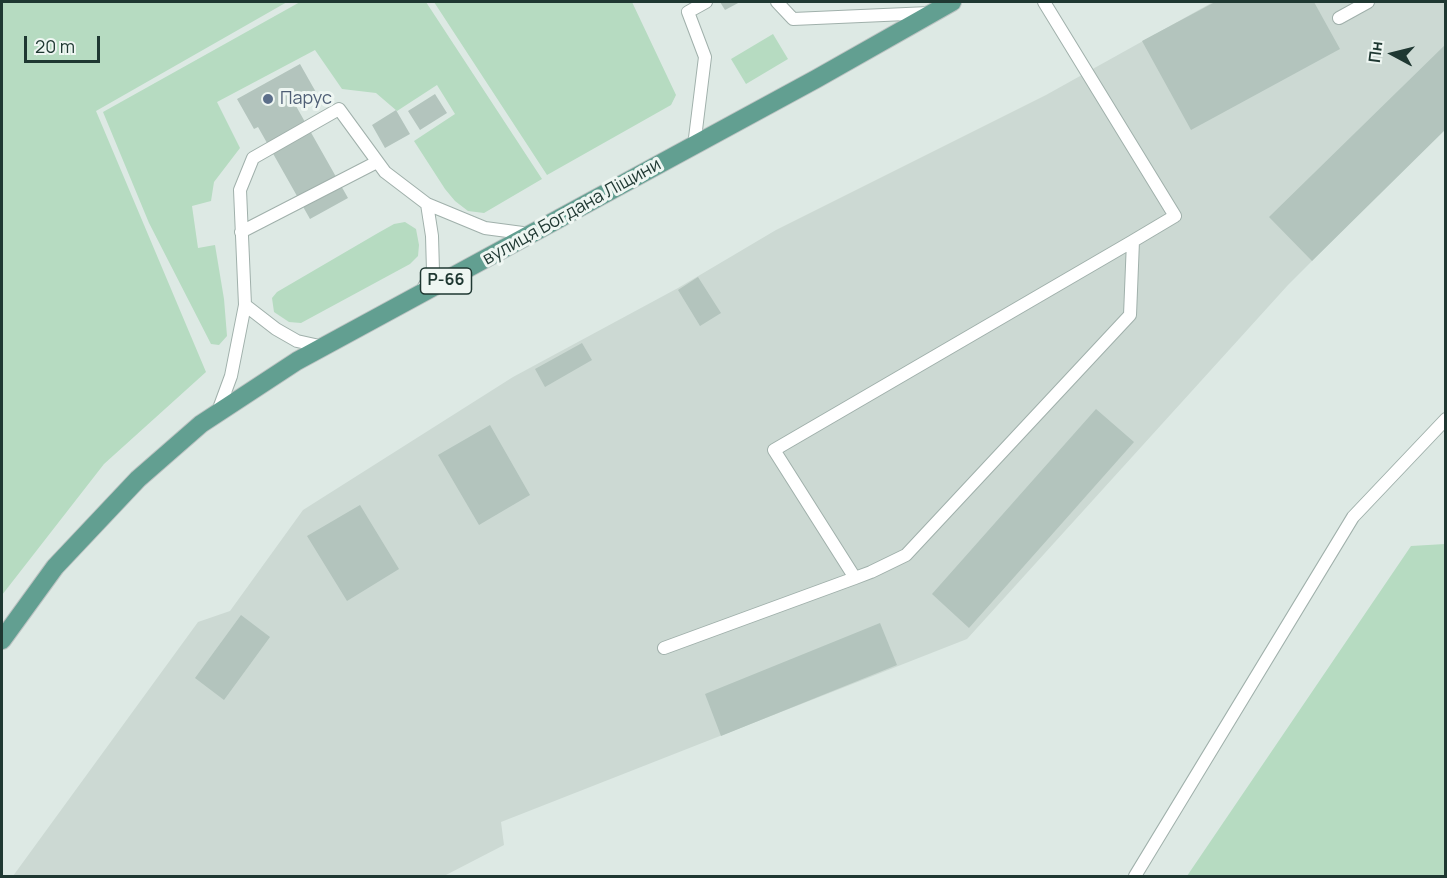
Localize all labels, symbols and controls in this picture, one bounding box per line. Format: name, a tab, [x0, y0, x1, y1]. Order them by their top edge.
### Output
scale bar	[27, 24, 104, 62]
north arrow	[1363, 24, 1423, 84]
text: 20 m	[35, 34, 75, 58]
text: Пн	[1363, 40, 1387, 64]
place label: Парус	[280, 88, 332, 110]
marker: Парус	[261, 92, 275, 106]
street label: вулиця Богдана Ліщини	[479, 154, 665, 270]
road number: Р-66	[420, 268, 472, 294]

